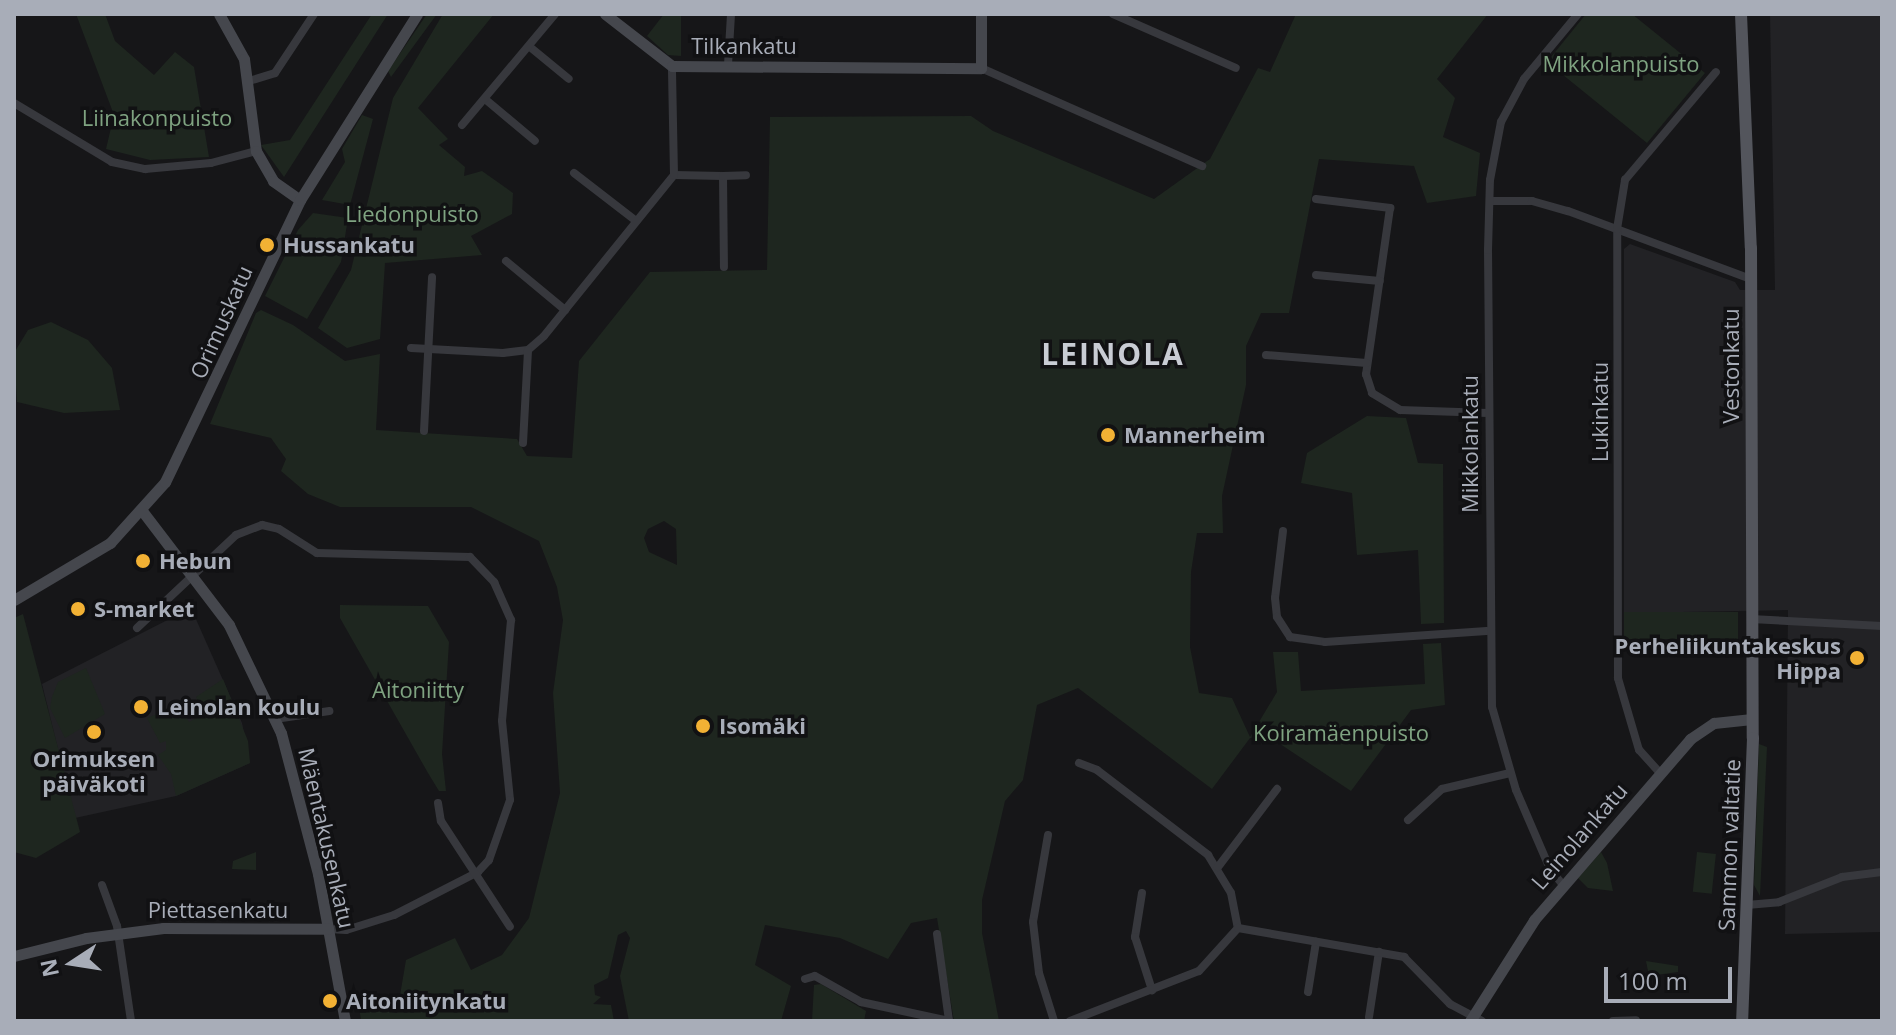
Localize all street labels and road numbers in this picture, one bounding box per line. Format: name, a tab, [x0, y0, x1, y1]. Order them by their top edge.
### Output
street label: Tilkankatu	[691, 33, 797, 59]
street label: Orimuskatu	[184, 261, 258, 383]
street label: Vestonkatu	[1718, 308, 1744, 424]
street label: Lukinkatu	[1587, 362, 1613, 462]
street label: Mikkolankatu	[1457, 375, 1483, 513]
street label: Mäentakusenkatu	[293, 745, 361, 931]
street label: Sammon valtatie	[1713, 759, 1745, 931]
street label: Leinolankatu	[1526, 777, 1632, 895]
street label: Piettasenkatu	[148, 897, 288, 923]

